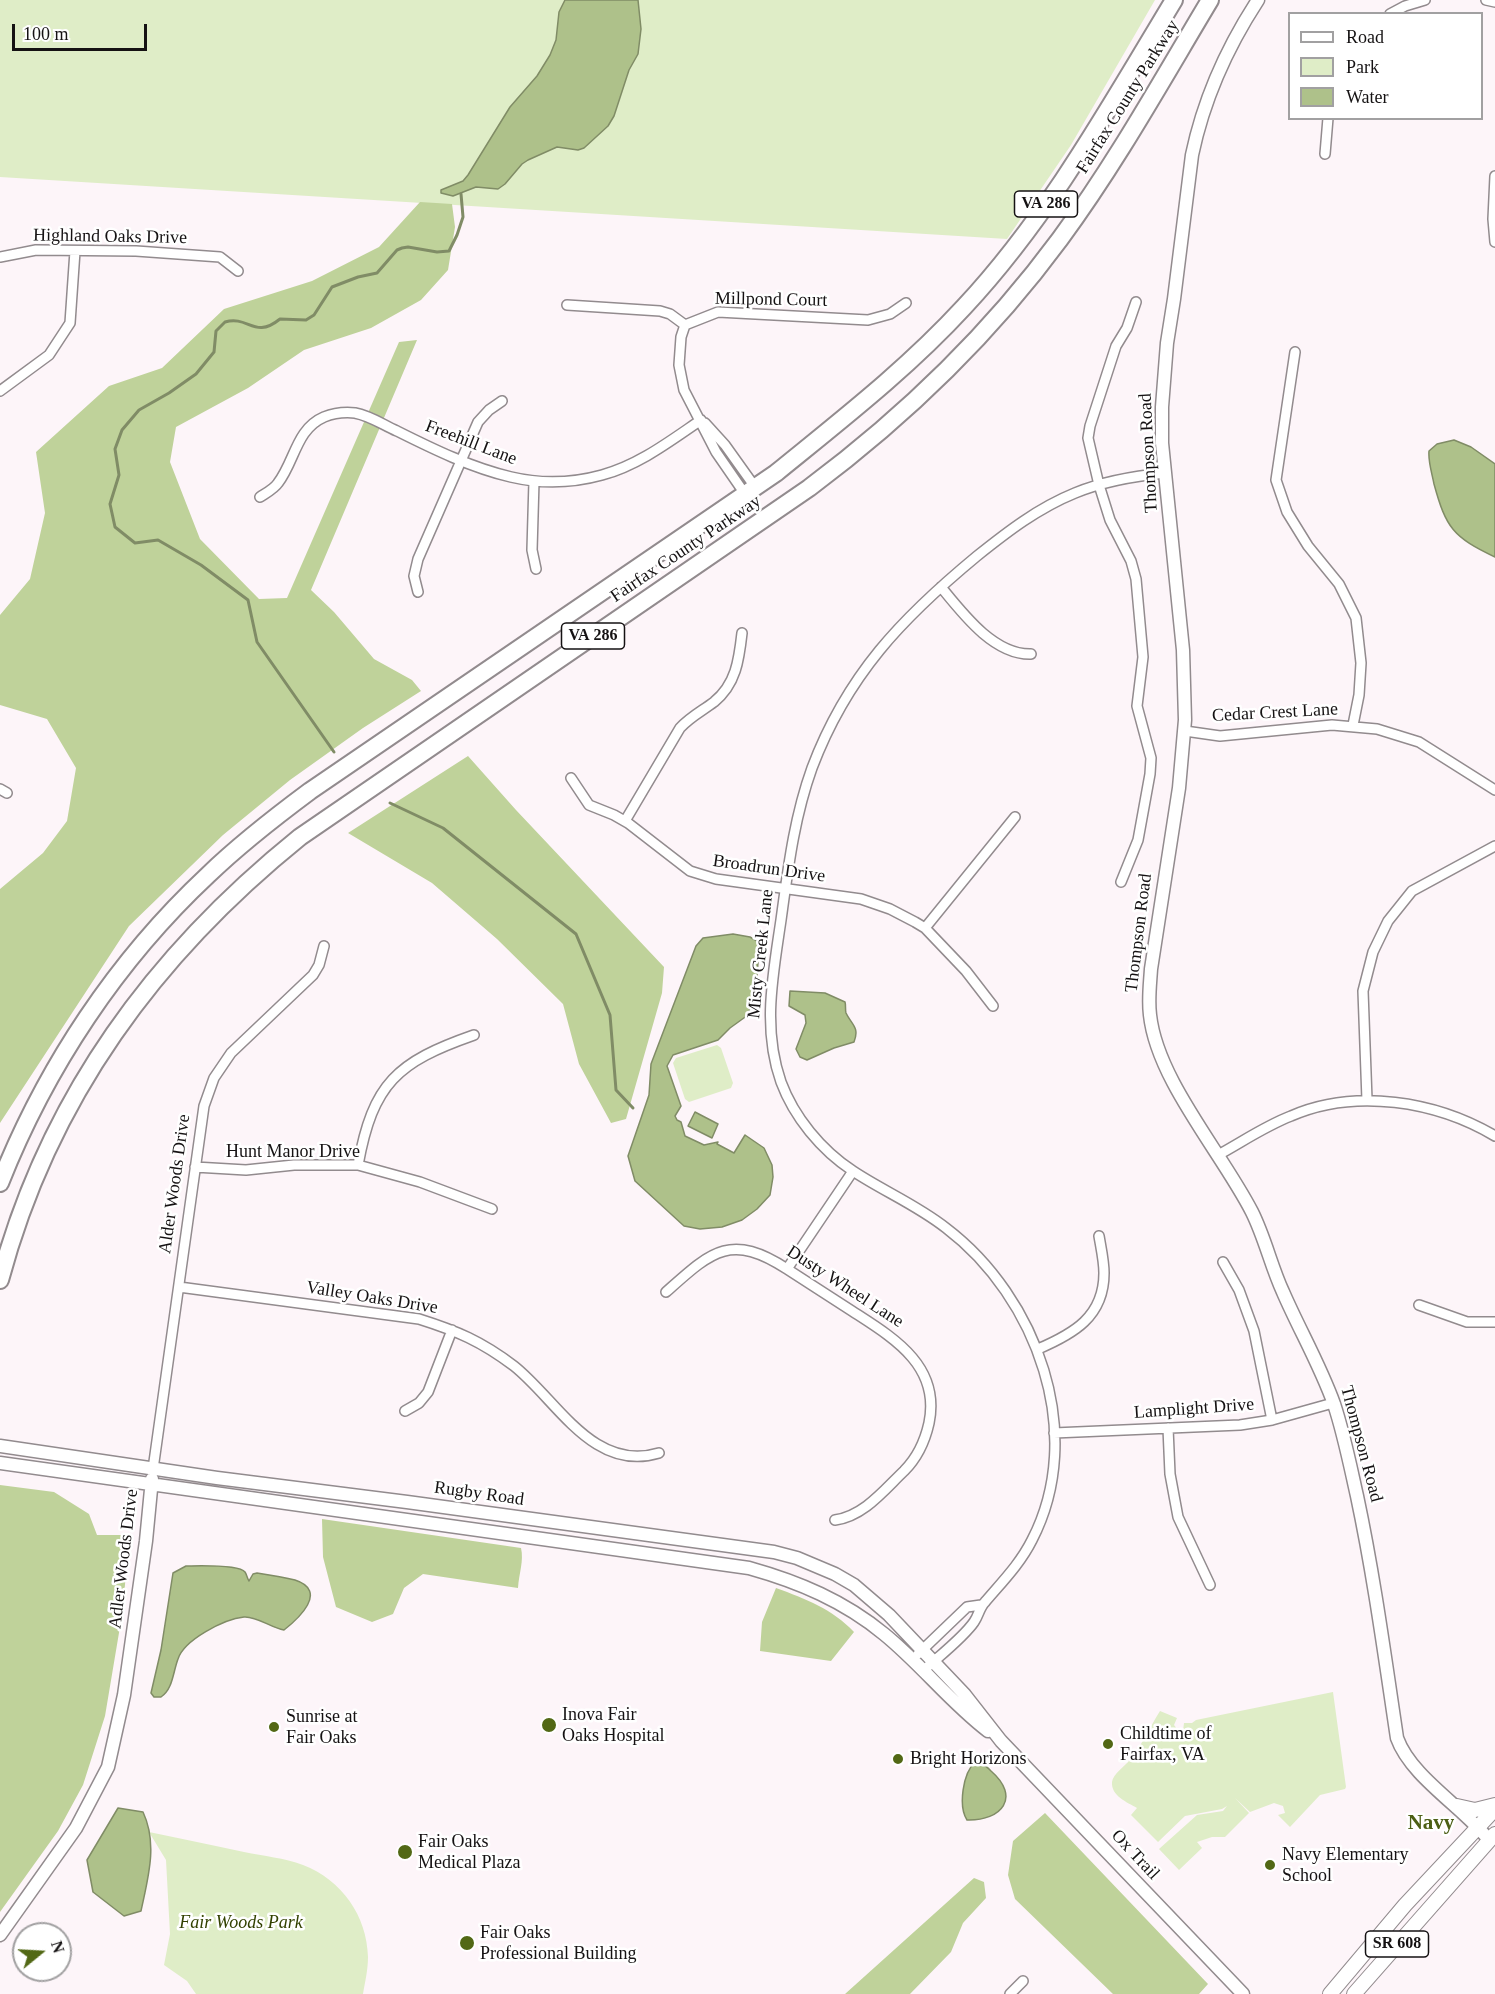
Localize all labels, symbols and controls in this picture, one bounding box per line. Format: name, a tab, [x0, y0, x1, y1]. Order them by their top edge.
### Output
scale bar	[15, 12, 150, 50]
legend	[1288, 12, 1483, 120]
street label: Fairfax County Parkway	[1072, 16, 1184, 178]
text: 100 m	[23, 24, 69, 44]
text: Road	[1346, 27, 1384, 47]
text: Park	[1346, 57, 1379, 77]
text: Water	[1346, 87, 1389, 107]
road number: VA 286	[1014, 191, 1078, 217]
street label: Highland Oaks Drive	[33, 225, 187, 249]
street label: Millpond Court	[715, 288, 827, 312]
street label: Thompson Road	[1135, 393, 1163, 513]
street label: Freehill Lane	[422, 416, 520, 470]
street label: Fairfax County Parkway	[607, 491, 765, 607]
road number: VA 286	[562, 623, 624, 649]
street label: Cedar Crest Lane	[1212, 699, 1338, 727]
street label: Broadrun Drive	[711, 850, 827, 888]
street label: Thompson Road	[1121, 872, 1157, 994]
street label: Misty Creek Lane	[743, 888, 779, 1020]
street label: Alder Woods Drive	[155, 1113, 195, 1255]
street label: Hunt Manor Drive	[226, 1141, 360, 1163]
street label: Dusty Wheel Lane	[783, 1241, 907, 1333]
street label: Valley Oaks Drive	[305, 1277, 439, 1319]
street label: Thompson Road	[1335, 1383, 1387, 1505]
street label: Lamplight Drive	[1133, 1394, 1255, 1424]
street label: Rugby Road	[433, 1477, 525, 1511]
street label: Adler Woods Drive	[105, 1488, 143, 1630]
place label: Inova Fair Oaks Hospital	[562, 1704, 664, 1746]
place label: Sunrise at Fair Oaks	[286, 1706, 357, 1748]
marker: Inova Fair Oaks Hospital	[540, 1716, 558, 1734]
marker: Sunrise at Fair Oaks	[267, 1720, 281, 1734]
place label: Childtime of Fairfax, VA	[1120, 1723, 1211, 1766]
marker: Childtime of Fairfax, VA	[1101, 1737, 1115, 1751]
place label: Bright Horizons	[910, 1748, 1026, 1770]
marker: Bright Horizons	[891, 1752, 905, 1766]
district label: Navy	[1408, 1811, 1454, 1837]
street label: Ox Trail	[1106, 1825, 1164, 1885]
place label: Fair Oaks Medical Plaza	[418, 1831, 520, 1874]
marker: Fair Oaks Medical Plaza	[396, 1843, 414, 1861]
place label: Navy Elementary School	[1282, 1844, 1408, 1886]
marker: Navy Elementary School	[1263, 1858, 1277, 1872]
park label: Fair Woods Park	[179, 1912, 303, 1934]
north arrow	[12, 1922, 72, 1982]
place label: Fair Oaks Professional Building	[480, 1922, 636, 1964]
road number: SR 608	[1366, 1931, 1428, 1957]
marker: Fair Oaks Professional Building	[458, 1934, 476, 1952]
text: N	[48, 1939, 68, 1955]

